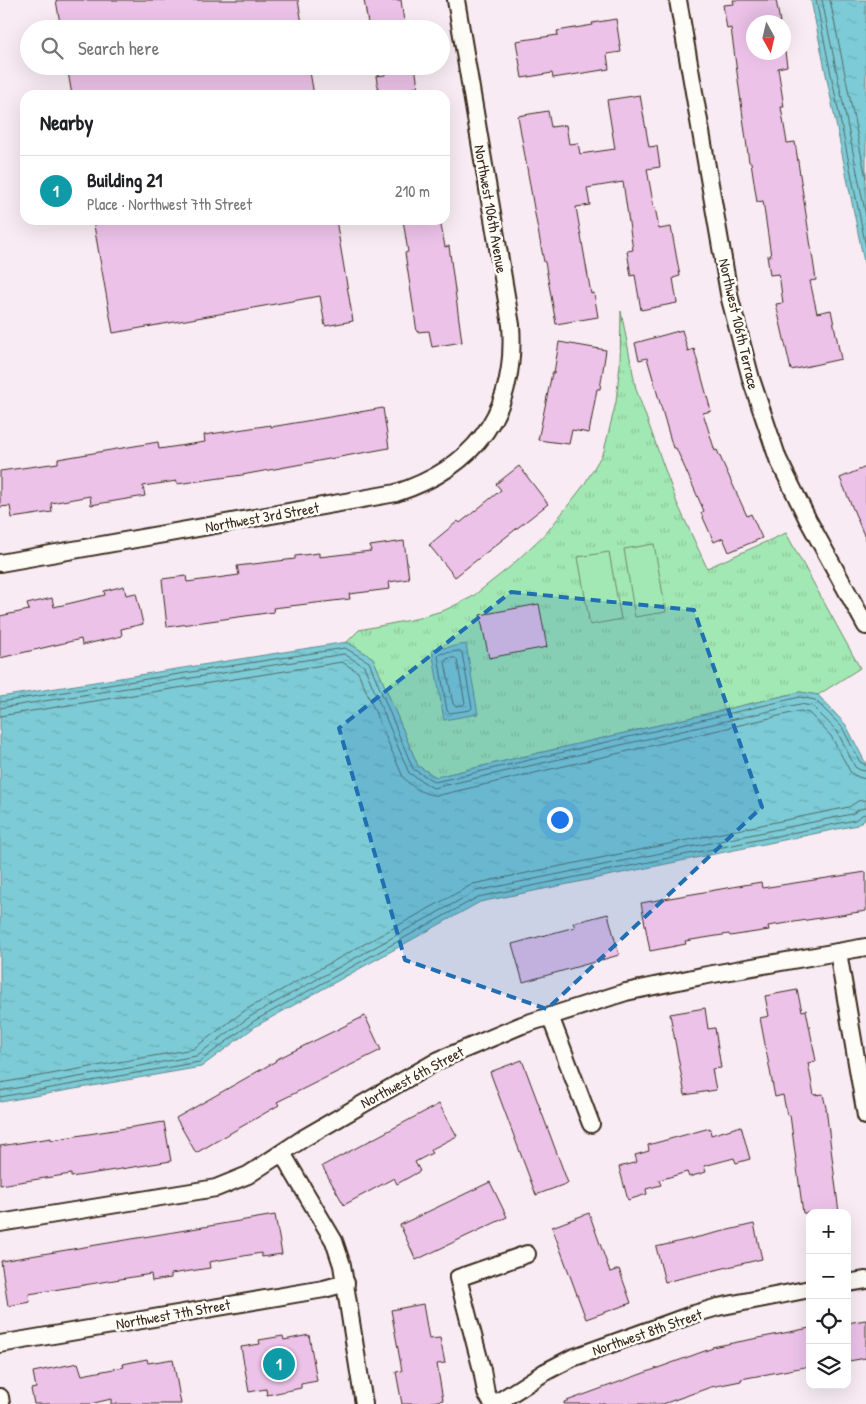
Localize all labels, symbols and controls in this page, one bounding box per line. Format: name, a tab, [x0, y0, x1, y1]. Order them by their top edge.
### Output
north arrow	[746, 15, 791, 60]
search box	[20, 20, 450, 75]
icon: search	[38, 34, 66, 62]
text: Search here	[78, 35, 159, 61]
text: Nearby	[40, 108, 93, 137]
street label: Northwest 106th Avenue	[469, 143, 513, 275]
text: Building 21	[87, 167, 162, 193]
text: 1	[53, 180, 59, 202]
text: 210 m	[395, 180, 430, 202]
text: Place · Northwest 7th Street	[87, 193, 252, 215]
street label: Northwest 106th Terrace	[714, 256, 764, 392]
street label: Northwest 3rd Street	[203, 497, 321, 537]
your location	[547, 807, 573, 833]
street label: Northwest 6th Street	[357, 1040, 468, 1113]
map controls	[806, 1209, 851, 1389]
button: +	[806, 1209, 851, 1254]
button: −	[806, 1254, 851, 1299]
street label: Northwest 7th Street	[114, 1293, 233, 1334]
button: locate	[806, 1299, 851, 1344]
street label: Northwest 8th Street	[589, 1303, 706, 1361]
button: layers	[806, 1344, 851, 1389]
pin: 1	[263, 1345, 295, 1383]

